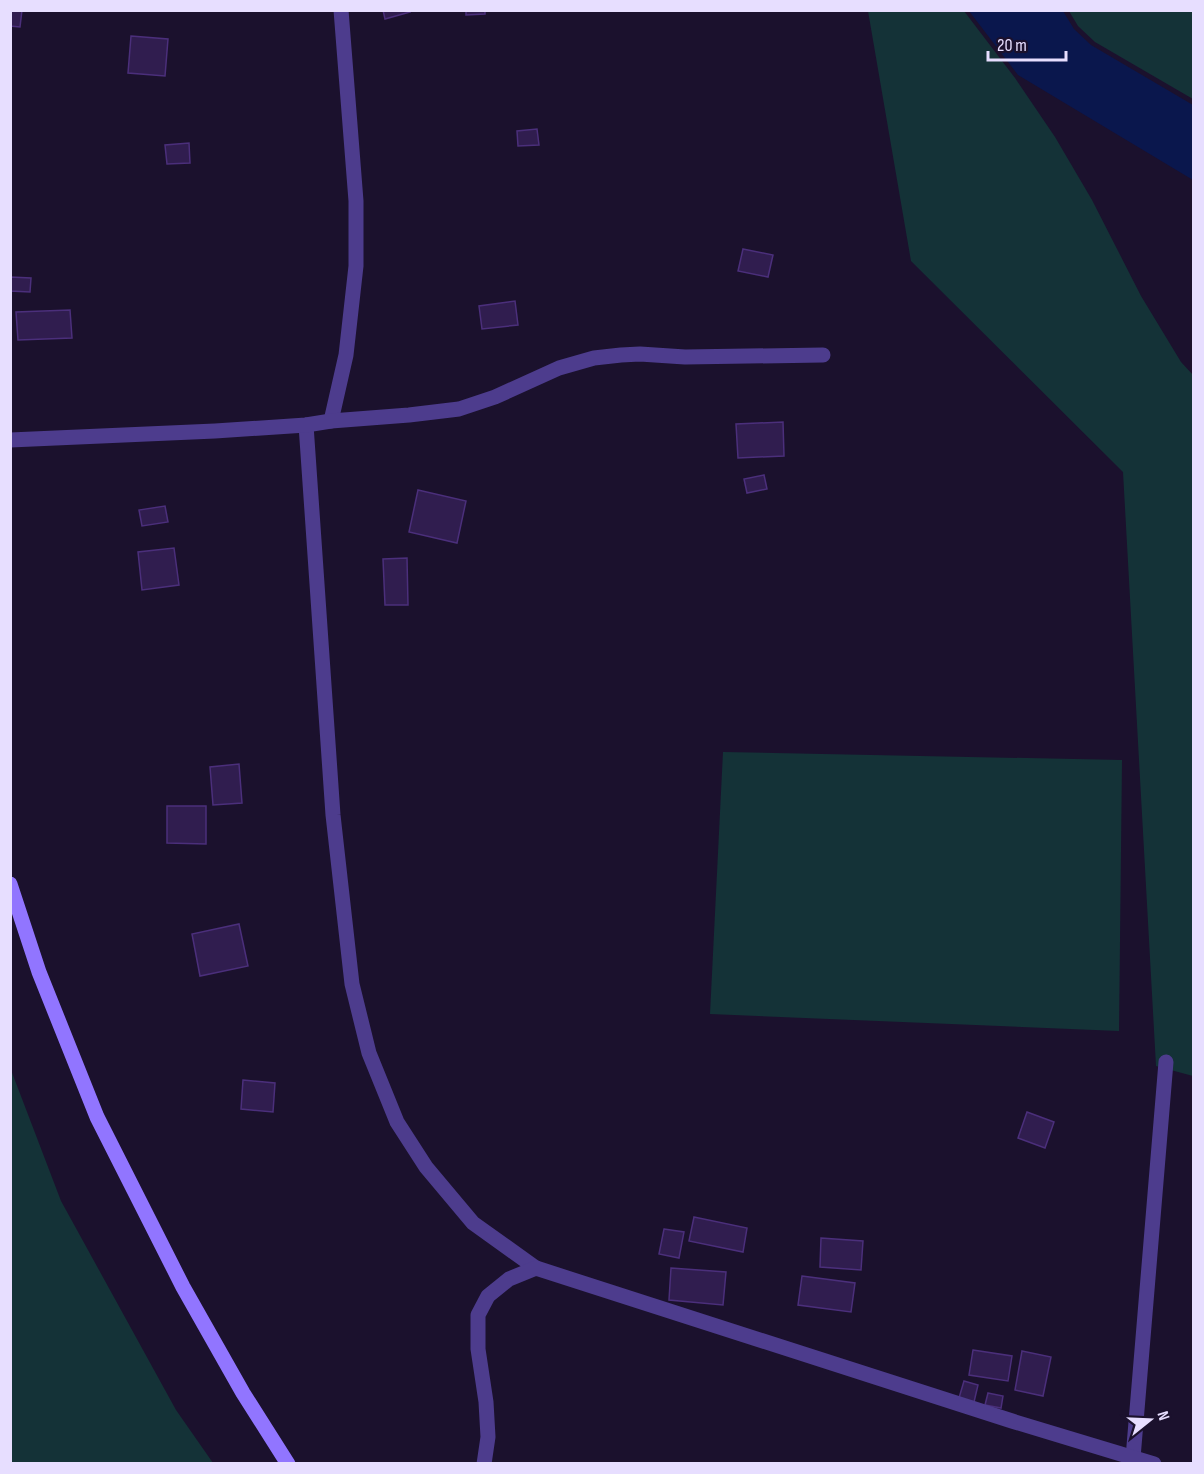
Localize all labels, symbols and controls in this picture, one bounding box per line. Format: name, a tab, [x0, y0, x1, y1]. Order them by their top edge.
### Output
scale bar	[988, 24, 1066, 62]
text: 20 m	[997, 35, 1027, 56]
north arrow	[1120, 1390, 1180, 1450]
text: N	[1152, 1409, 1173, 1423]

